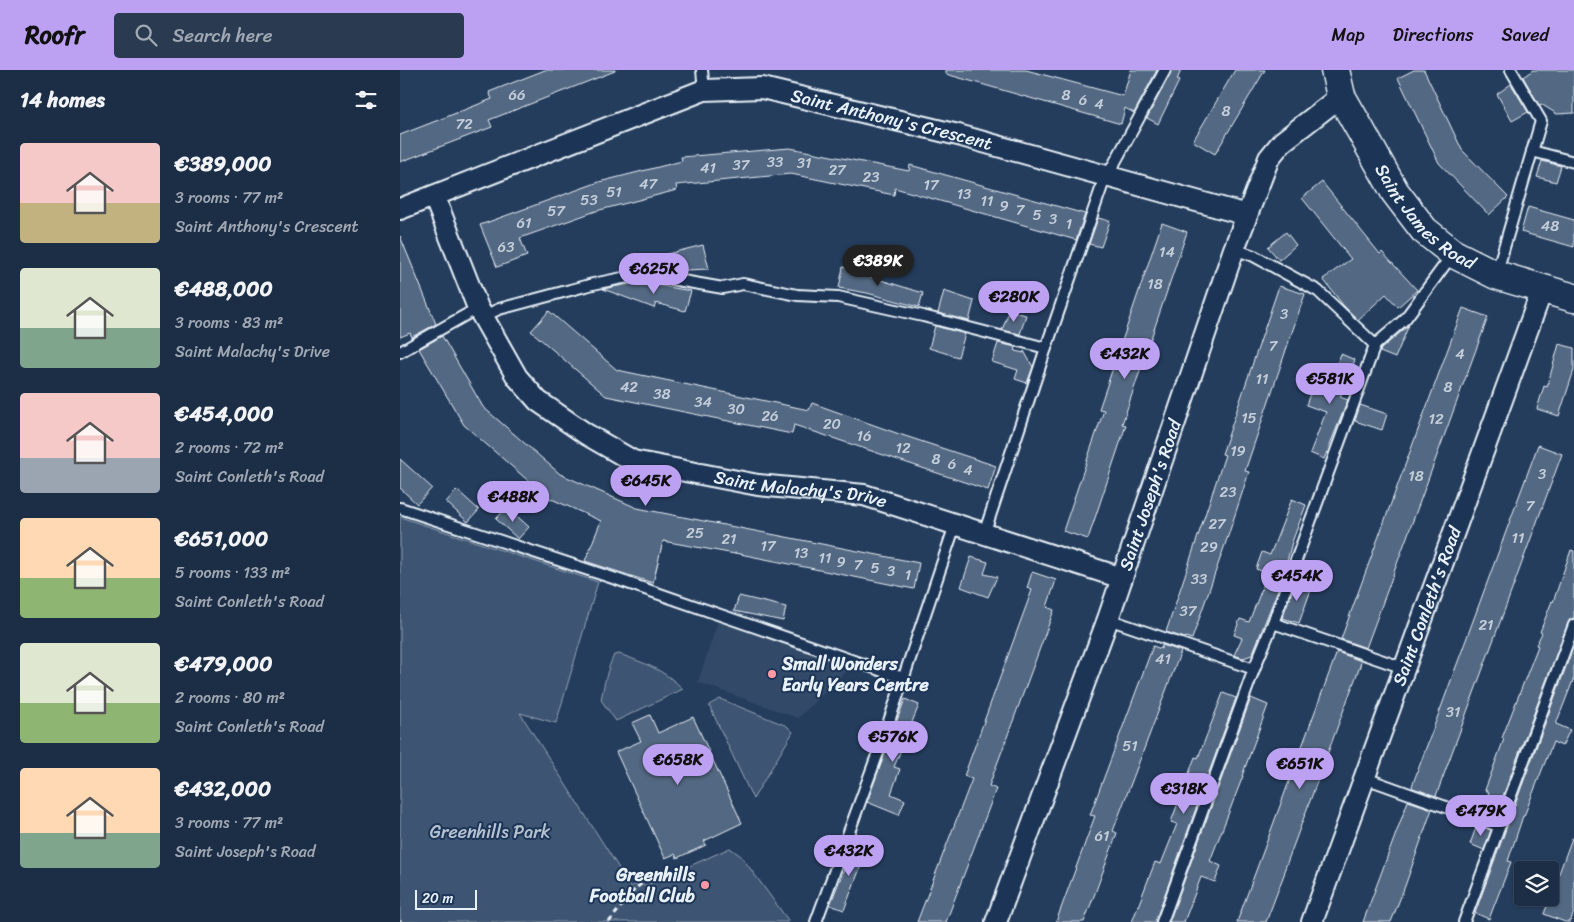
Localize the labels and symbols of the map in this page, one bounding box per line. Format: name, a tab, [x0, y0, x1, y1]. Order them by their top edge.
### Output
street label: Saint Anthony's Crescent	[788, 79, 996, 160]
house number: 66	[508, 82, 526, 108]
house number: 8	[1061, 82, 1071, 108]
house number: 6	[1079, 87, 1087, 113]
house number: 4	[1094, 91, 1104, 117]
house number: 8	[1221, 98, 1231, 124]
house number: 72	[455, 111, 473, 137]
house number: 33	[767, 149, 783, 175]
house number: 31	[797, 150, 811, 176]
house number: 37	[733, 152, 751, 178]
house number: 41	[700, 155, 716, 181]
house number: 27	[828, 157, 847, 183]
street label: Saint James Road	[1366, 157, 1483, 279]
house number: 23	[863, 164, 879, 190]
house number: 47	[639, 171, 658, 197]
house number: 17	[923, 172, 940, 198]
house number: 51	[606, 179, 622, 205]
house number: 13	[957, 181, 971, 207]
house number: 53	[580, 187, 598, 213]
house number: 11	[981, 188, 993, 214]
house number: 9	[999, 193, 1009, 219]
house number: 7	[1016, 197, 1026, 223]
house number: 57	[547, 198, 566, 224]
house number: 5	[1032, 202, 1042, 228]
house number: 3	[1049, 206, 1057, 232]
house number: 61	[517, 210, 531, 236]
house number: 1	[1066, 211, 1072, 237]
house number: 48	[1541, 213, 1559, 239]
house number: 63	[498, 234, 514, 260]
house number: 14	[1159, 239, 1175, 265]
pin: €389K	[843, 244, 913, 287]
pin: €625K	[619, 252, 689, 295]
house number: 18	[1147, 271, 1163, 297]
pin: €280K	[979, 280, 1049, 323]
house number: 3	[1280, 301, 1288, 327]
house number: 7	[1269, 333, 1279, 359]
pin: €432K	[1090, 338, 1160, 380]
house number: 4	[1455, 341, 1465, 367]
pin: €581K	[1295, 362, 1365, 405]
house number: 11	[1256, 366, 1268, 392]
house number: 42	[620, 374, 638, 400]
house number: 8	[1443, 374, 1453, 400]
house number: 38	[653, 381, 671, 407]
house number: 34	[694, 389, 712, 415]
house number: 30	[727, 396, 745, 422]
house number: 26	[761, 403, 779, 429]
house number: 15	[1241, 405, 1257, 431]
house number: 12	[1428, 406, 1444, 432]
house number: 20	[823, 411, 841, 437]
street label: Saint Joseph's Road	[1110, 414, 1191, 575]
house number: 16	[857, 423, 871, 449]
house number: 12	[895, 435, 911, 461]
house number: 19	[1230, 438, 1246, 464]
house number: 8	[931, 446, 941, 472]
house number: 6	[948, 451, 956, 477]
house number: 4	[963, 457, 973, 483]
street label: Saint Malachy's Drive	[711, 461, 891, 517]
house number: 3	[1538, 461, 1546, 487]
house number: 18	[1408, 463, 1424, 489]
pin: €645K	[611, 464, 681, 507]
house number: 23	[1220, 479, 1236, 505]
pin: €488K	[478, 480, 548, 523]
house number: 7	[1526, 493, 1536, 519]
house number: 27	[1208, 511, 1227, 537]
house number: 25	[686, 520, 704, 546]
street label: Saint Conleth's Road	[1383, 521, 1471, 690]
house number: 11	[1512, 525, 1524, 551]
house number: 21	[721, 526, 737, 552]
house number: 17	[760, 533, 777, 559]
house number: 29	[1200, 534, 1218, 560]
house number: 13	[794, 540, 808, 566]
house number: 11	[819, 545, 831, 571]
house number: 9	[836, 549, 846, 575]
house number: 7	[854, 552, 864, 578]
house number: 5	[870, 555, 880, 581]
house number: 3	[887, 558, 895, 584]
pin: €454K	[1262, 560, 1332, 602]
house number: 1	[905, 562, 911, 588]
house number: 33	[1191, 566, 1207, 592]
house number: 37	[1180, 598, 1198, 624]
house number: 21	[1478, 612, 1494, 638]
house number: 41	[1155, 646, 1171, 672]
place label: Small Wonders Early Years Centre	[781, 648, 930, 701]
marker: Small Wonders Early Years Centre	[766, 668, 778, 680]
house number: 31	[1446, 699, 1460, 725]
pin: €576K	[858, 720, 928, 763]
house number: 51	[1122, 733, 1138, 759]
pin: €658K	[643, 744, 713, 786]
pin: €651K	[1265, 748, 1335, 790]
pin: €318K	[1149, 772, 1219, 815]
pin: €479K	[1446, 794, 1516, 837]
park label: Greenhills Park	[430, 816, 551, 848]
house number: 61	[1095, 823, 1109, 849]
pin: €432K	[814, 834, 884, 877]
place label: Greenhills Football Club	[589, 859, 696, 912]
marker: Greenhills Football Club	[699, 879, 711, 891]
scale bar	[415, 887, 478, 910]

